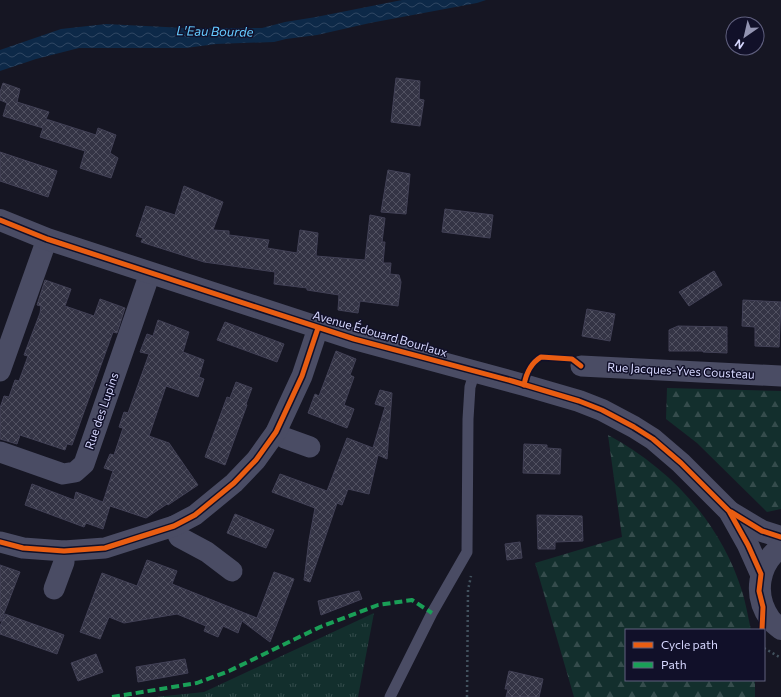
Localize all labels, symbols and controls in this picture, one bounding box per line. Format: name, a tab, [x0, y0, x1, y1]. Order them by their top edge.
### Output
north arrow	[725, 16, 765, 56]
water label: L'Eau Bourde	[176, 22, 254, 40]
text: N	[732, 37, 746, 52]
street label: Avenue Édouard Bourlaux	[311, 307, 450, 359]
street label: Rue Jacques-Yves Cousteau	[607, 359, 755, 382]
street label: Rue des Lupins	[81, 370, 121, 451]
legend	[625, 629, 765, 681]
text: Cycle path	[661, 637, 718, 651]
text: Path	[661, 657, 687, 671]

